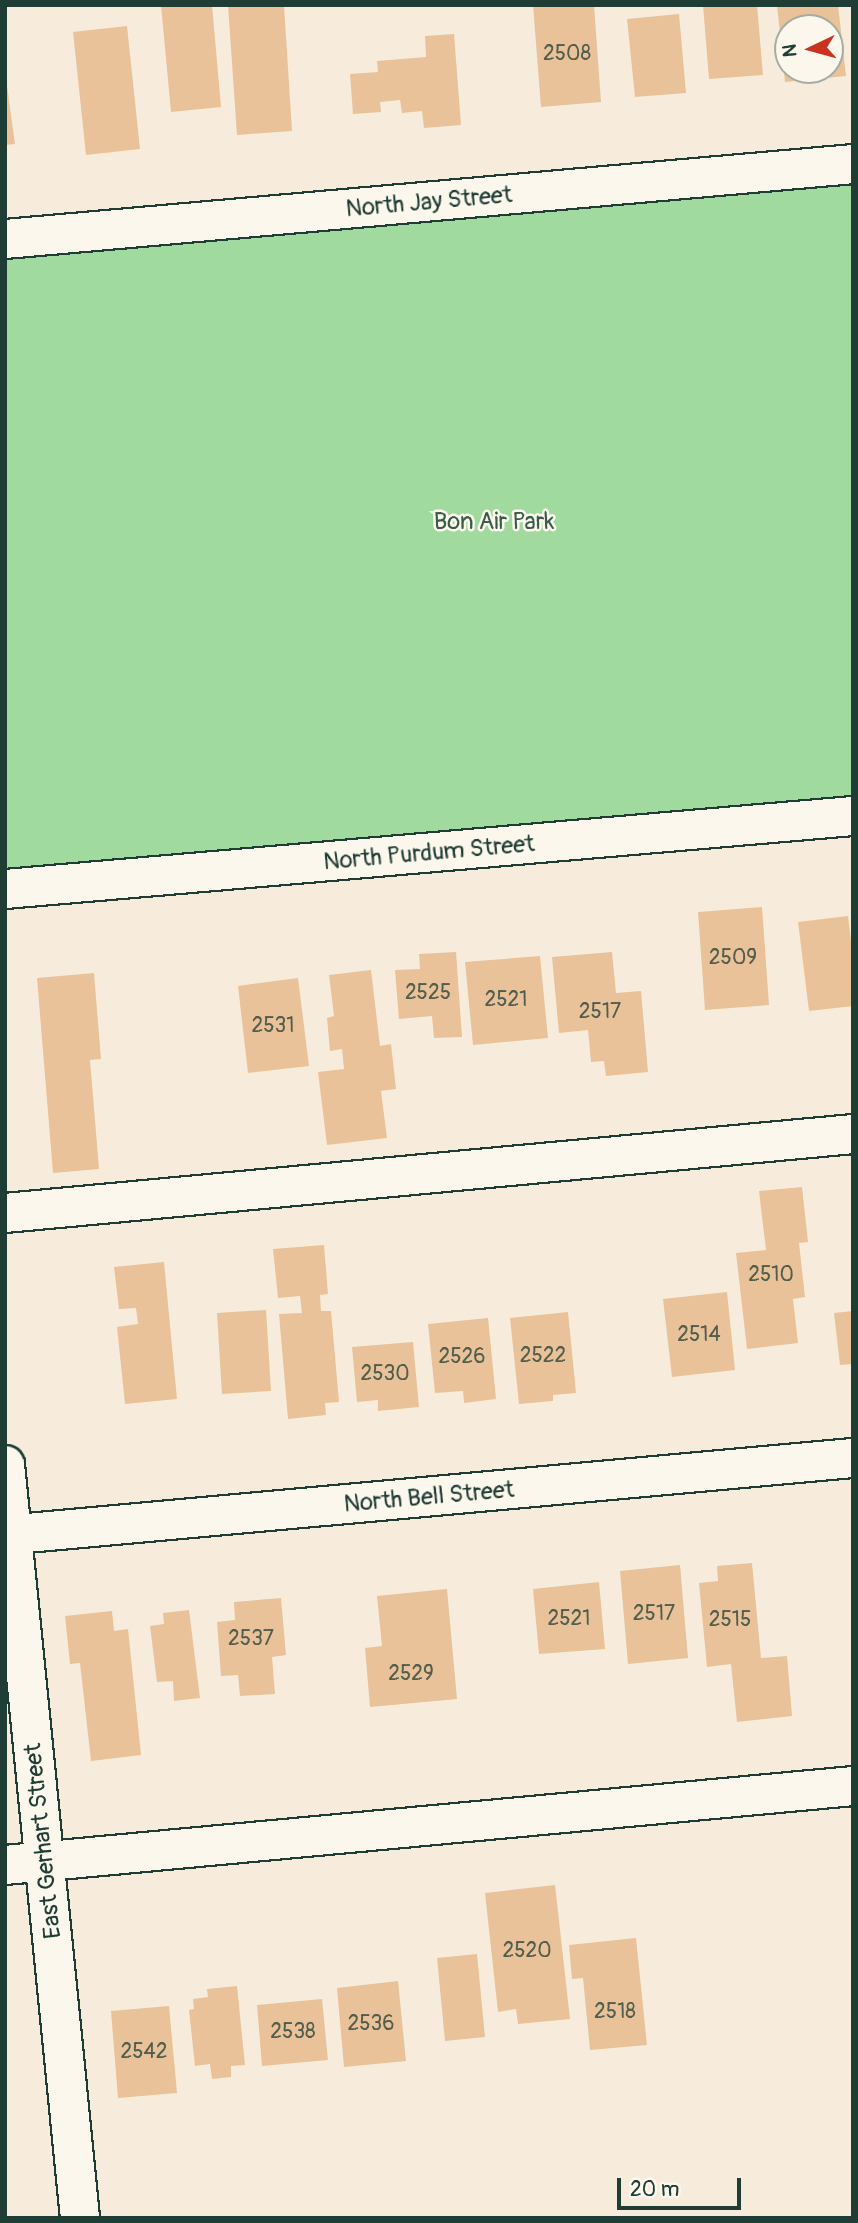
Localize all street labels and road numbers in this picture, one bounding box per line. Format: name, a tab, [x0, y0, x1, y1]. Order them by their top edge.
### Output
street label: North Jay Street	[345, 180, 513, 224]
street label: North Purdum Street	[322, 829, 536, 877]
street label: North Bell Street	[343, 1475, 515, 1519]
street label: East Gerhart Street	[18, 1742, 68, 1940]

